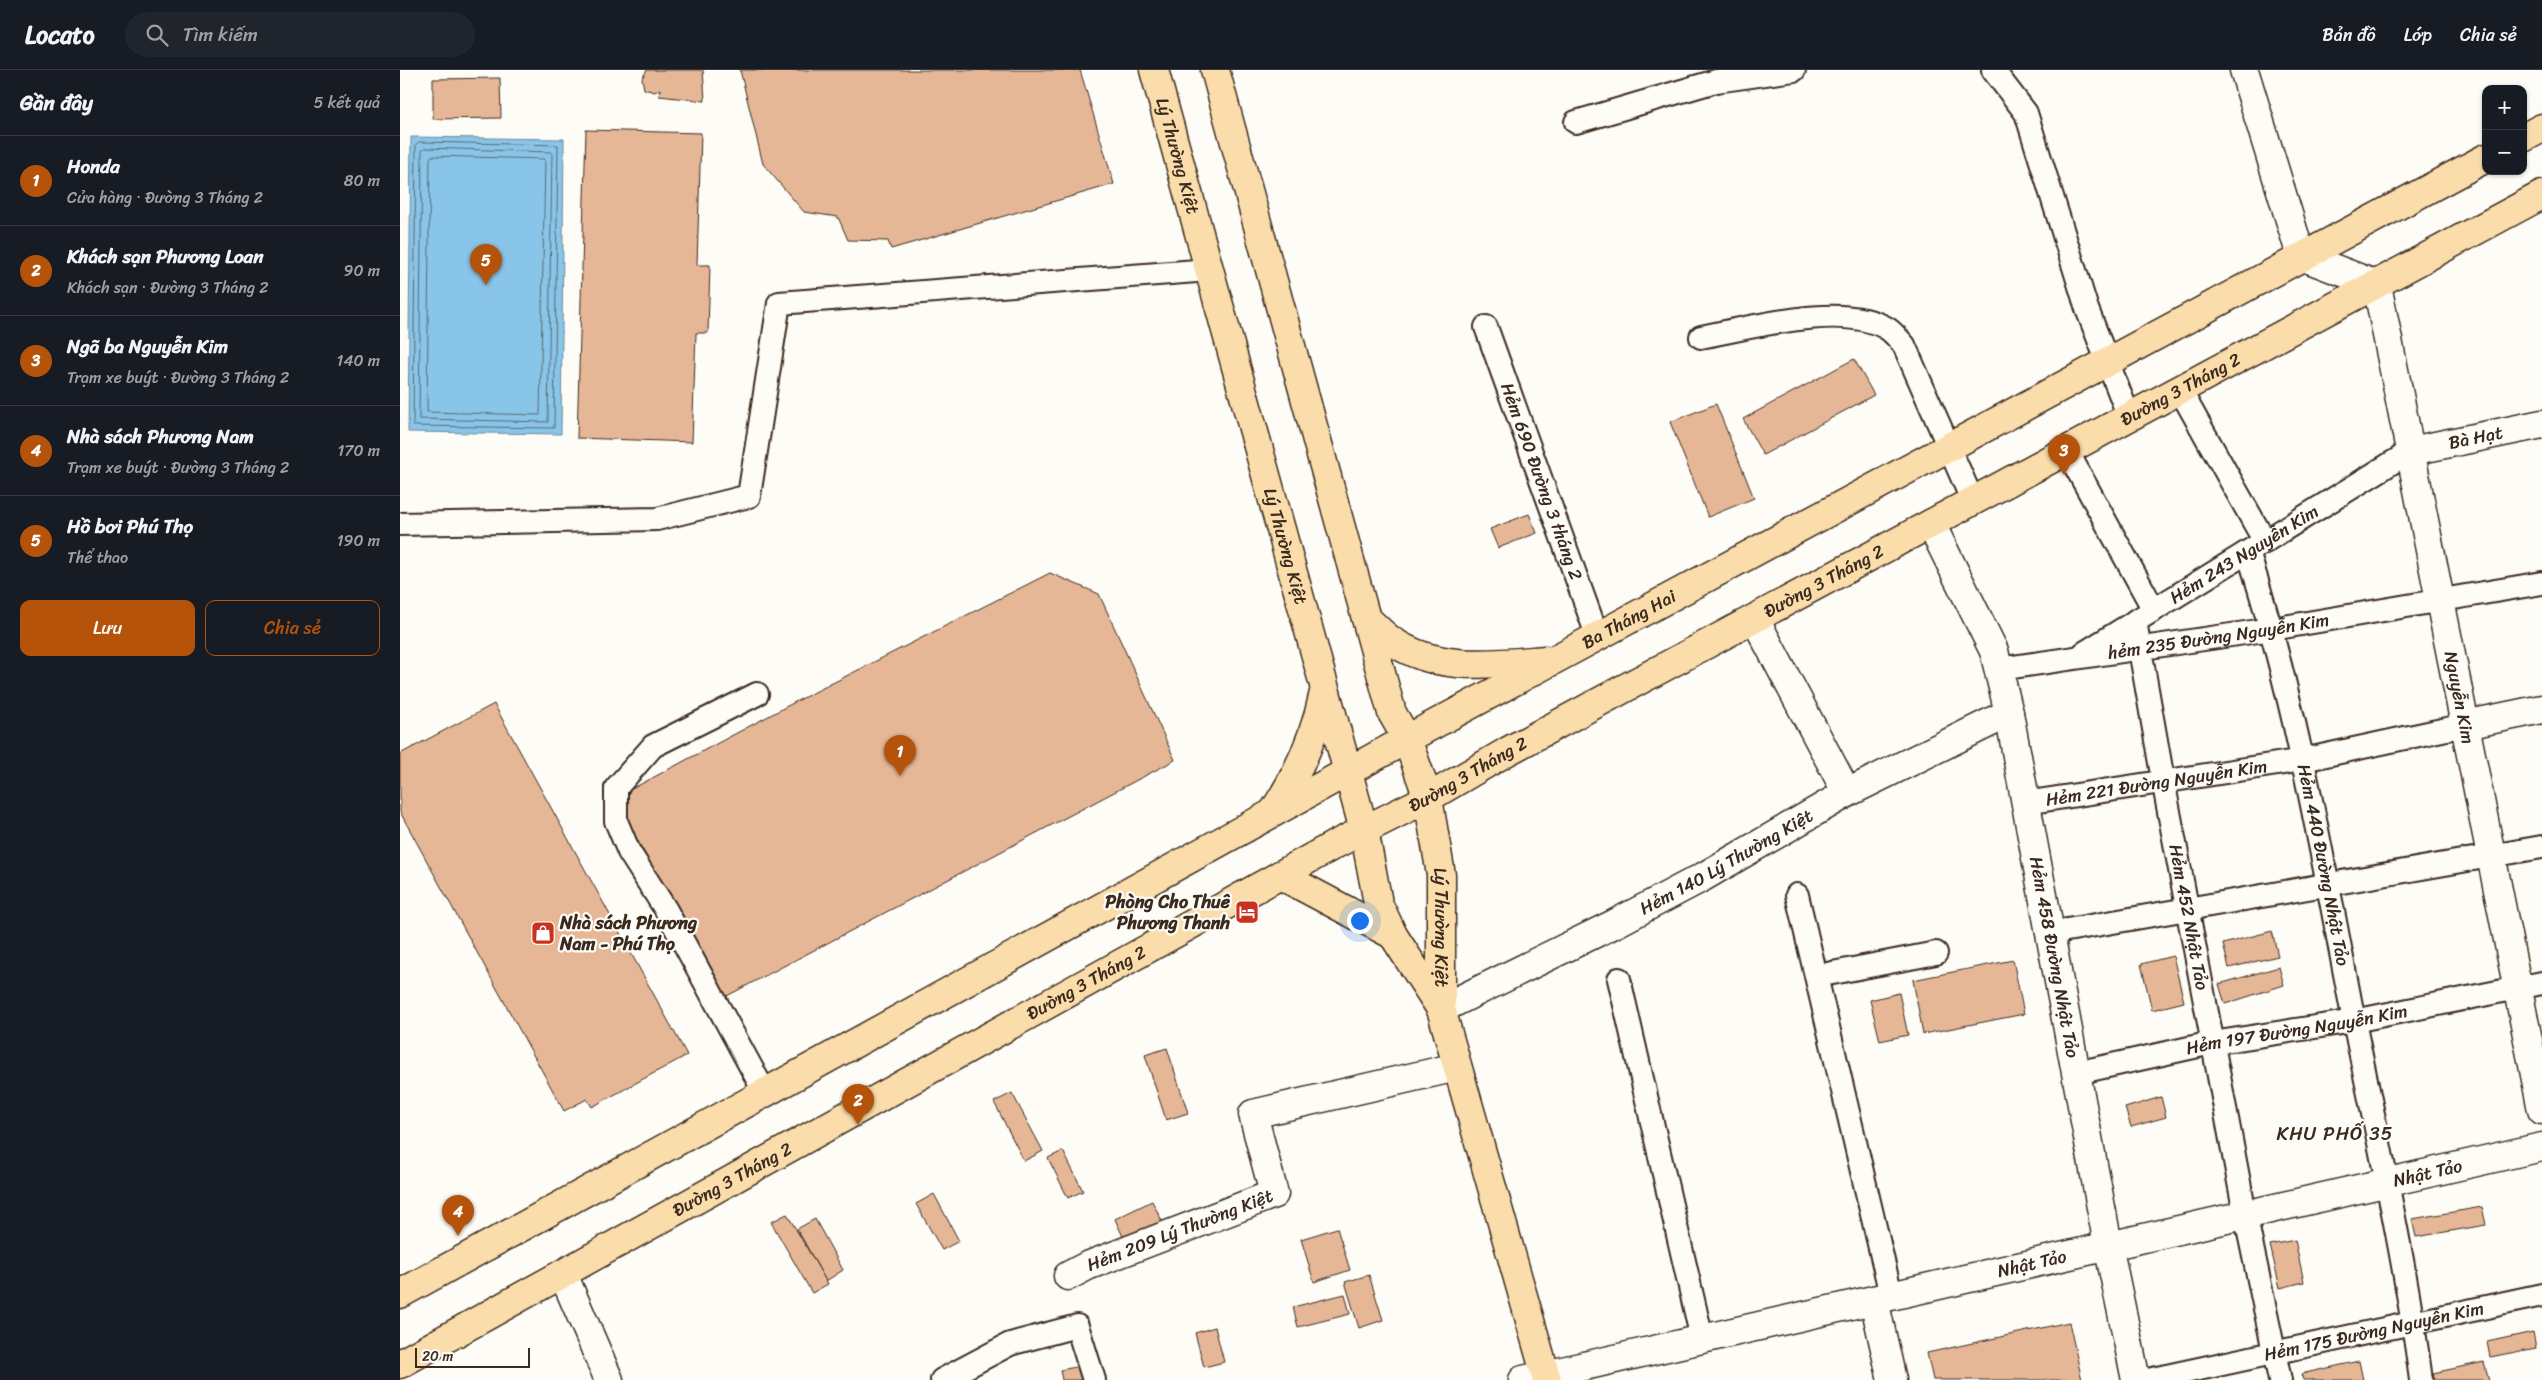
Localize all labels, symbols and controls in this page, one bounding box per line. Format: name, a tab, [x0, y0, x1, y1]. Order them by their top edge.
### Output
search box	[125, 12, 475, 57]
text: Locato	[25, 14, 95, 56]
text: Tìm kiếm	[183, 18, 258, 51]
text: Bản đồ	[2322, 19, 2376, 51]
text: Lớp	[2404, 19, 2432, 51]
text: Chia sẻ	[2460, 19, 2517, 51]
icon: search	[143, 21, 171, 49]
text: Gần đây	[20, 84, 93, 122]
map controls	[2482, 85, 2527, 175]
button: +	[2482, 85, 2527, 130]
text: 5 kết quả	[314, 88, 380, 117]
street label: Lý Thường Kiệt	[1146, 94, 1209, 218]
button: −	[2482, 130, 2527, 175]
text: Honda	[67, 150, 120, 183]
text: 1	[33, 166, 39, 195]
text: 80 m	[344, 166, 380, 195]
text: Cửa hàng · Đường 3 Tháng 2	[67, 183, 263, 212]
text: Khách sạn Phương Loan	[67, 240, 263, 273]
pin: 5	[470, 244, 502, 285]
text: 2	[31, 256, 41, 285]
text: 90 m	[344, 256, 380, 285]
text: Khách sạn · Đường 3 Tháng 2	[67, 273, 268, 302]
text: Ngã ba Nguyễn Kim	[67, 330, 228, 363]
street label: Đường 3 Tháng 2	[2114, 344, 2247, 435]
text: 3	[32, 346, 40, 375]
text: 140 m	[337, 346, 380, 375]
text: Trạm xe buýt · Đường 3 Tháng 2	[67, 363, 289, 392]
street label: Hẻm 690 Đường 3 tháng 2	[1491, 378, 1592, 585]
street label: Bà Hạt	[2446, 416, 2506, 459]
text: Nhà sách Phương Nam	[67, 420, 254, 453]
pin: 3	[2048, 434, 2080, 475]
text: 4	[31, 436, 41, 465]
text: 170 m	[337, 436, 380, 465]
text: Trạm xe buýt · Đường 3 Tháng 2	[67, 453, 289, 482]
street label: Lý Thường Kiệt	[1254, 484, 1317, 608]
street label: Hẻm 243 Nguyễn Kim	[2163, 496, 2325, 613]
text: Hồ bơi Phú Thọ	[67, 510, 193, 543]
text: 5	[31, 526, 41, 555]
text: 190 m	[337, 526, 380, 555]
street label: Đường 3 Tháng 2	[1758, 536, 1890, 627]
text: Thể thao	[67, 543, 128, 572]
street label: Ba Tháng Hai	[1576, 580, 1683, 658]
button: Lưu	[20, 600, 195, 656]
button: Chia sẻ	[205, 600, 380, 656]
street label: hẻm 235 Đường Nguyễn Kim	[2105, 604, 2332, 669]
street label: Nguyễn Kim	[2435, 648, 2484, 747]
street label: Đường 3 Tháng 2	[1403, 727, 1533, 821]
pin: 1	[884, 735, 916, 776]
street label: Hẻm 221 Đường Nguyễn Kim	[2043, 750, 2270, 816]
street label: Hẻm 440 Đường Nhật Tảo	[2288, 761, 2359, 969]
street label: Hẻm 140 Lý Thường Kiệt	[1634, 800, 1819, 924]
street label: Hẻm 452 Nhật Tảo	[2159, 841, 2218, 993]
street label: Hẻm 458 Đường Nhật Tảo	[2020, 854, 2089, 1061]
street label: Lý Thường Kiệt	[1424, 865, 1457, 987]
place label: Phòng Cho Thuê Phương Thanh	[1105, 886, 1231, 939]
hotel icon: Phòng Cho Thuê Phương Thanh	[1234, 899, 1260, 925]
place label: Nhà sách Phương Nam - Phú Thọ	[559, 907, 697, 960]
your location	[1347, 908, 1373, 934]
shop icon: Nhà sách Phương Nam - Phú Thọ	[530, 920, 556, 946]
street label: Đường 3 Tháng 2	[1020, 936, 1152, 1029]
street label: Hẻm 197 Đường Nguyễn Kim	[2183, 995, 2410, 1064]
pin: 2	[842, 1084, 874, 1125]
district label: KHU PHỐ 35	[2277, 1117, 2393, 1150]
street label: Đường 3 Tháng 2	[666, 1133, 798, 1226]
street label: Nhật Tảo	[2390, 1150, 2465, 1197]
street label: Hẻm 209 Lý Thường Kiệt	[1082, 1180, 1278, 1281]
pin: 4	[442, 1195, 474, 1236]
street label: Nhật Tảo	[1994, 1240, 2070, 1287]
street label: Hẻm 175 Đường Nguyễn Kim	[2261, 1292, 2487, 1371]
text: 20 m	[422, 1344, 453, 1369]
scale bar	[415, 1345, 530, 1368]

